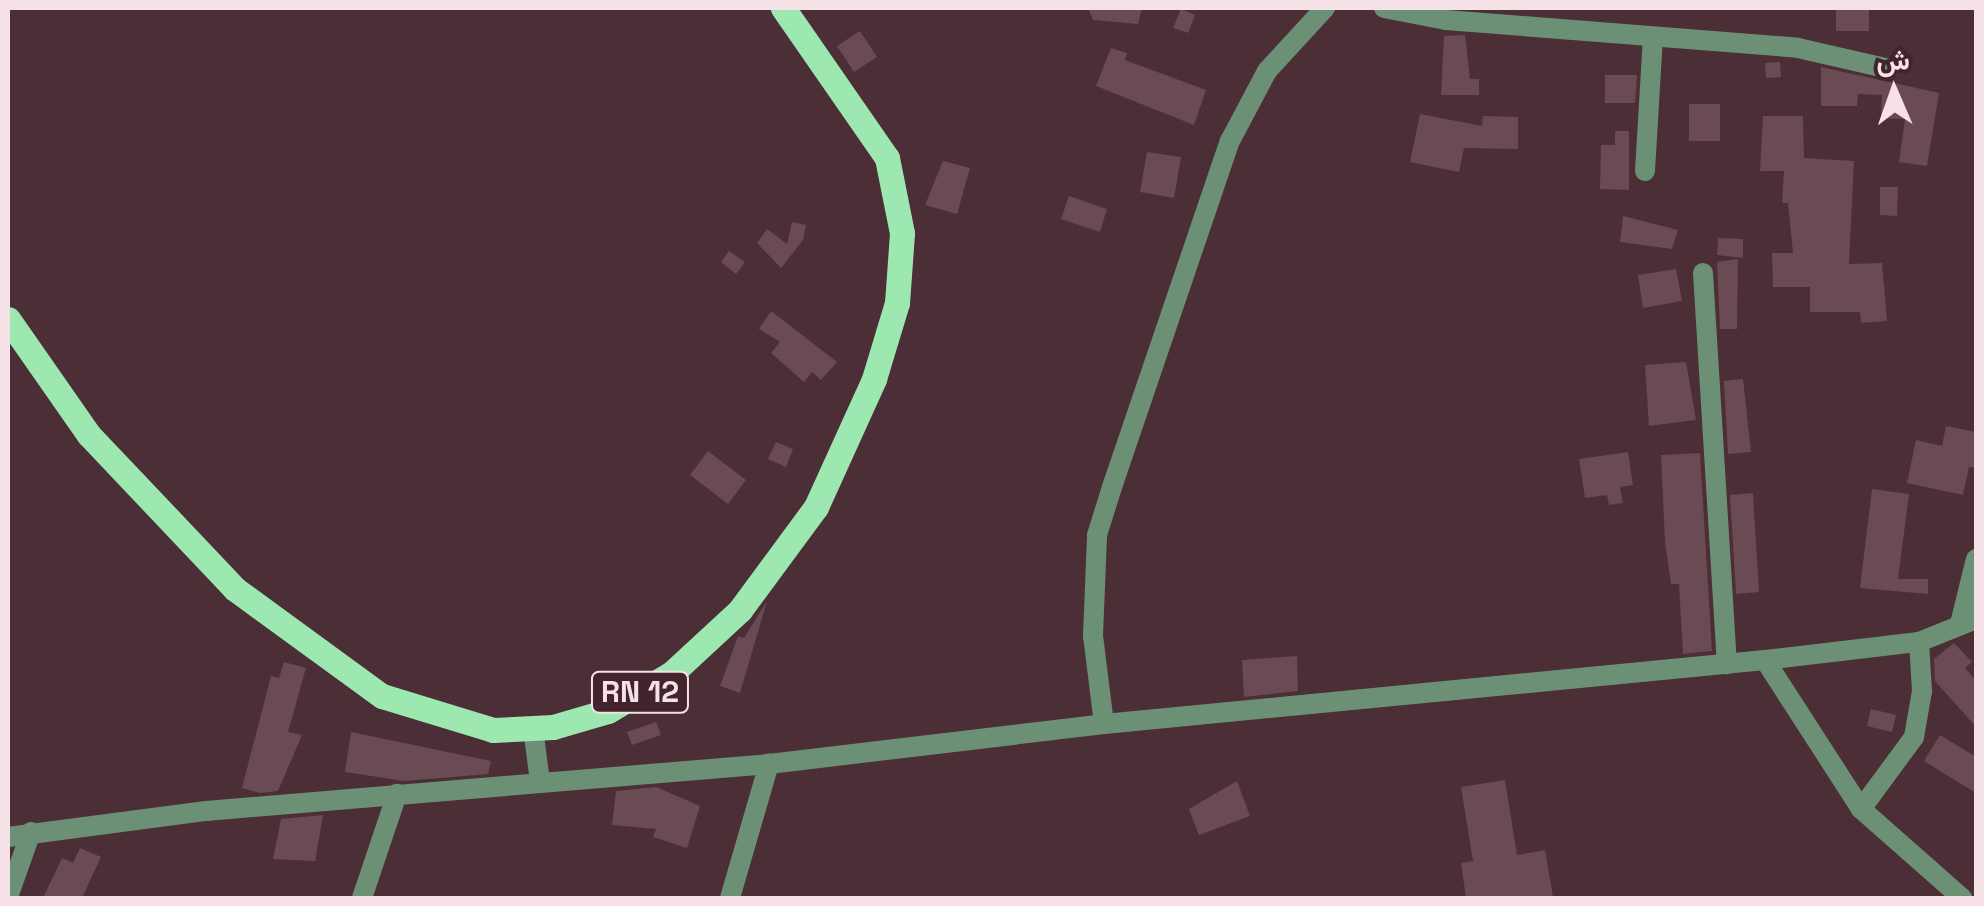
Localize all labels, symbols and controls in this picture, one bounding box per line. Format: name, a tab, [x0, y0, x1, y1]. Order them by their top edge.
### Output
north arrow	[1844, 40, 1944, 140]
text: ش	[1876, 41, 1910, 79]
road number: RN 12	[590, 667, 690, 717]

